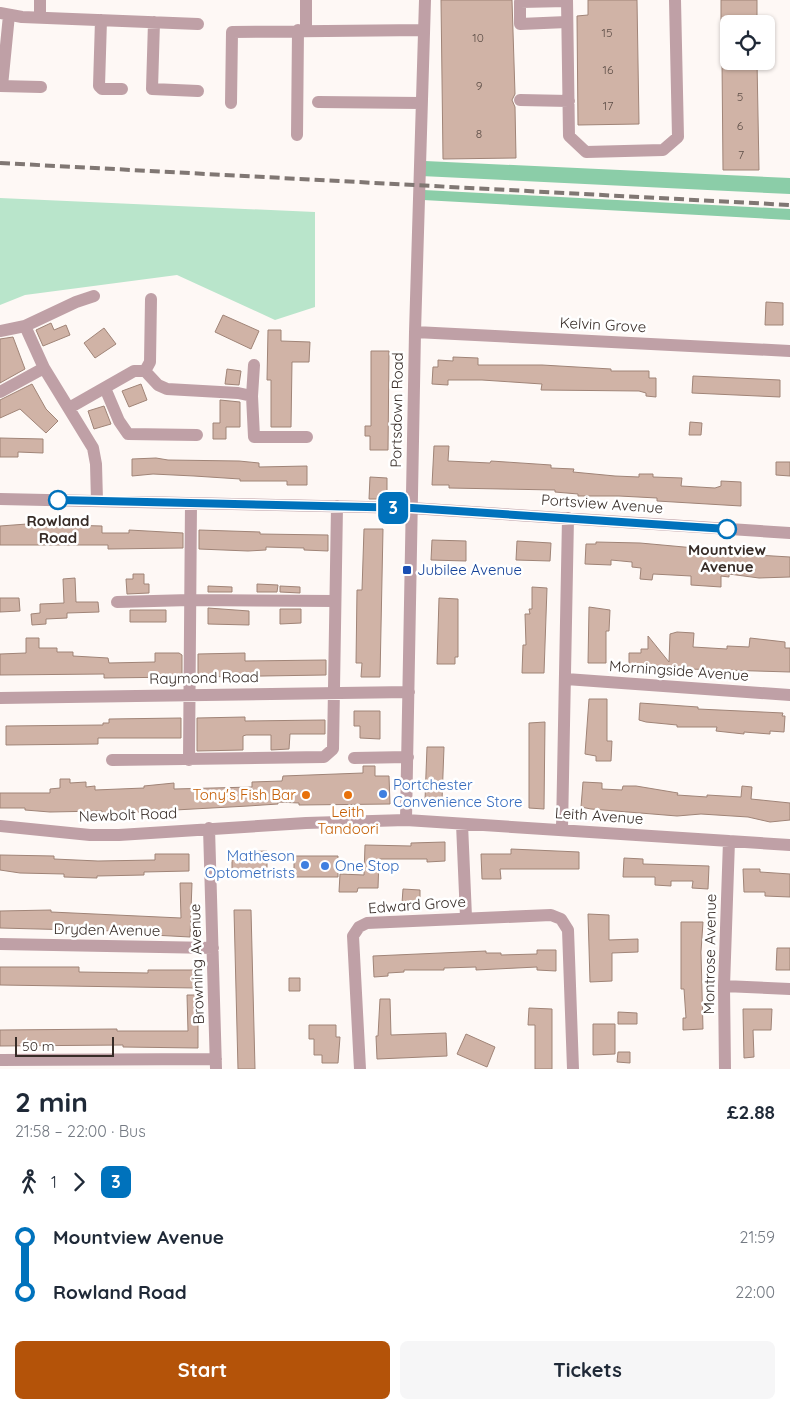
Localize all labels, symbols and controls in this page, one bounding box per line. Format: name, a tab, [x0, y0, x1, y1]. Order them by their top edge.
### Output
map controls	[720, 15, 775, 70]
button: locate	[720, 15, 775, 70]
house number: 15	[602, 25, 612, 40]
house number: 10	[472, 30, 484, 45]
house number: 16	[603, 62, 614, 77]
house number: 9	[476, 78, 483, 93]
house number: 5	[737, 89, 743, 104]
house number: 17	[603, 98, 613, 113]
house number: 6	[737, 118, 744, 133]
house number: 8	[476, 126, 482, 141]
house number: 7	[738, 147, 744, 162]
street label: Kelvin Grove	[559, 313, 647, 336]
street label: Portsdown Road	[386, 352, 407, 468]
marker: Rowland Road	[48, 490, 68, 510]
street label: Portsview Avenue	[540, 490, 664, 517]
line badge: 3	[377, 492, 409, 524]
text: 3	[388, 496, 398, 519]
place label: Rowland Road	[27, 511, 89, 547]
marker: Mountview Avenue	[717, 519, 737, 539]
place label: Mountview Avenue	[688, 540, 766, 576]
place label: Jubilee Avenue	[417, 560, 522, 579]
marker: Jubilee Avenue	[401, 564, 413, 576]
street label: Morningside Avenue	[608, 656, 750, 685]
street label: Raymond Road	[149, 667, 259, 688]
place label: Portchester Convenience Store	[393, 775, 523, 811]
place label: Tony's Fish Bar	[193, 785, 296, 804]
marker: Portchester Convenience Store	[377, 788, 389, 800]
marker: Tony's Fish Bar	[300, 789, 312, 801]
marker: Leith Tandoori	[342, 789, 354, 801]
place label: Leith Tandoori	[317, 802, 379, 838]
street label: Newbolt Road	[78, 803, 178, 826]
street label: Leith Avenue	[554, 803, 644, 828]
place label: Matheson Optometrists	[205, 846, 295, 882]
place label: One Stop	[335, 856, 399, 875]
marker: Matheson Optometrists	[299, 859, 311, 871]
marker: One Stop	[319, 860, 331, 872]
street label: Edward Grove	[368, 892, 466, 917]
street label: Montrose Avenue	[699, 894, 720, 1014]
street label: Browning Avenue	[185, 903, 208, 1025]
street label: Dryden Avenue	[54, 919, 160, 940]
scale bar	[15, 1034, 114, 1057]
text: 50 m	[22, 1037, 55, 1055]
text: 2 min	[15, 1084, 88, 1119]
text: £2.88	[727, 1100, 775, 1124]
text: 21:58 – 22:00 · Bus	[15, 1121, 146, 1141]
icon: walk	[15, 1168, 43, 1196]
icon: forward	[65, 1168, 93, 1196]
text: 3	[111, 1170, 121, 1193]
text: 1	[51, 1172, 57, 1192]
text: Mountview Avenue	[53, 1225, 224, 1249]
text: 21:59	[740, 1227, 775, 1247]
text: Rowland Road	[53, 1280, 187, 1304]
text: 22:00	[735, 1282, 775, 1302]
button: Start	[15, 1341, 390, 1399]
button: Tickets	[400, 1341, 775, 1399]

